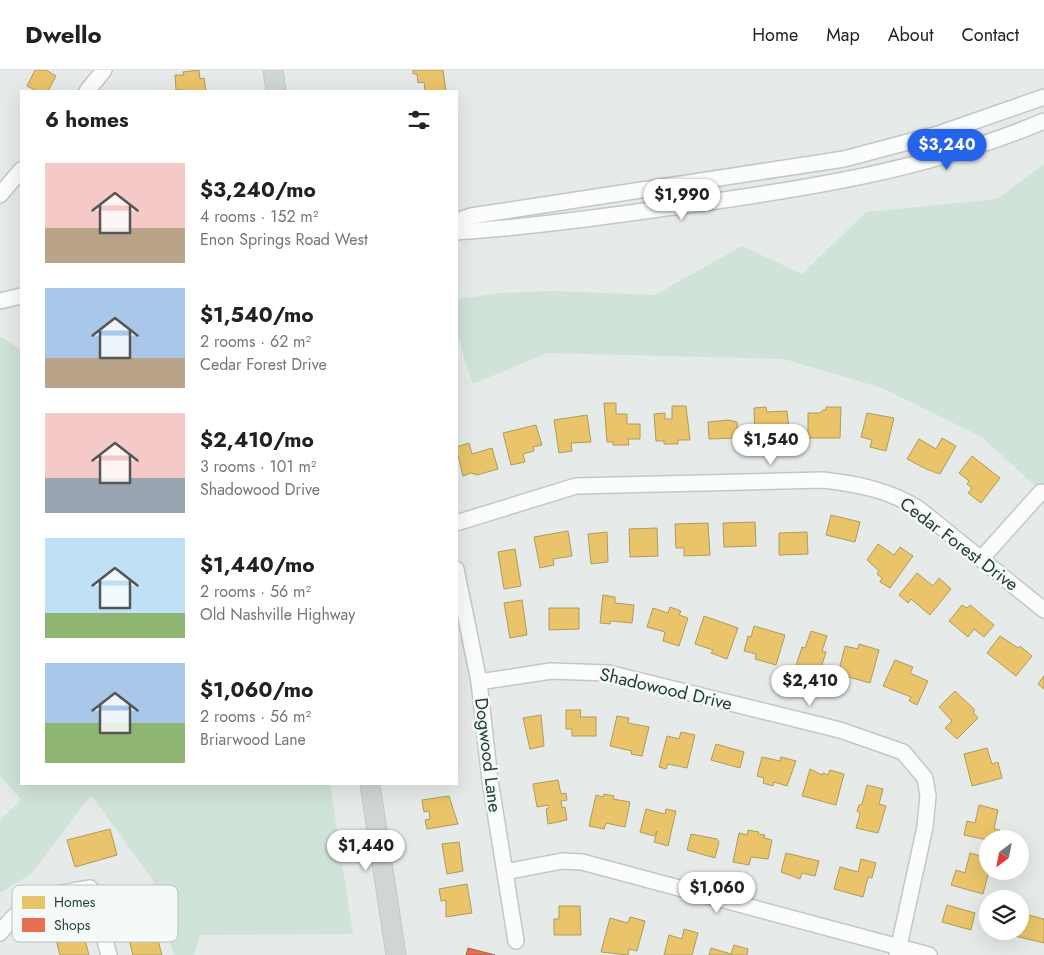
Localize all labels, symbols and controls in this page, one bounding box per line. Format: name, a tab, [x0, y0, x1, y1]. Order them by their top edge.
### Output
text: Dwello	[25, 17, 102, 52]
text: Home	[752, 22, 798, 48]
text: Map	[826, 22, 860, 48]
text: About	[888, 22, 933, 48]
text: Contact	[961, 22, 1019, 48]
text: 6 homes	[45, 105, 129, 135]
icon: filters	[405, 106, 433, 134]
pin: $3,240	[906, 128, 988, 171]
text: $3,240	[918, 133, 976, 156]
text: $3,240/mo	[200, 175, 316, 205]
pin: $1,990	[641, 178, 723, 221]
icon: home	[85, 183, 145, 243]
text: $1,990	[654, 183, 710, 206]
text: 4 rooms · 152 m²	[200, 205, 318, 228]
text: Enon Springs Road West	[200, 228, 368, 251]
text: $1,540/mo	[200, 300, 314, 330]
icon: home	[85, 308, 145, 368]
text: 2 rooms · 62 m²	[200, 330, 311, 353]
text: Cedar Forest Drive	[200, 353, 327, 376]
pin: $1,540	[730, 424, 812, 466]
text: $2,410/mo	[200, 425, 314, 455]
text: $1,540	[743, 428, 799, 451]
icon: home	[85, 433, 145, 493]
text: 3 rooms · 101 m²	[200, 455, 316, 478]
text: Shadowood Drive	[200, 478, 320, 501]
street label: Cedar Forest Drive	[894, 491, 1024, 597]
text: $1,440/mo	[200, 550, 315, 580]
icon: home	[85, 558, 145, 618]
text: 2 rooms · 56 m²	[200, 580, 311, 603]
text: Old Nashville Highway	[200, 603, 355, 626]
street label: Shadowood Drive	[597, 661, 735, 717]
pin: $2,410	[769, 664, 851, 707]
text: $2,410	[782, 669, 838, 692]
text: $1,060/mo	[200, 675, 313, 705]
icon: home	[85, 683, 145, 743]
street label: Dogwood Lane	[468, 696, 508, 814]
text: 2 rooms · 56 m²	[200, 705, 311, 728]
text: Briarwood Lane	[200, 728, 306, 751]
pin: $1,440	[325, 830, 407, 872]
north arrow	[979, 830, 1029, 880]
map controls	[979, 830, 1029, 940]
text: $1,440	[338, 834, 394, 857]
pin: $1,060	[676, 872, 758, 914]
text: $1,060	[689, 876, 745, 899]
legend	[12, 885, 178, 942]
button: layers	[979, 890, 1029, 940]
text: Homes	[54, 892, 96, 912]
text: Shops	[54, 915, 91, 935]

